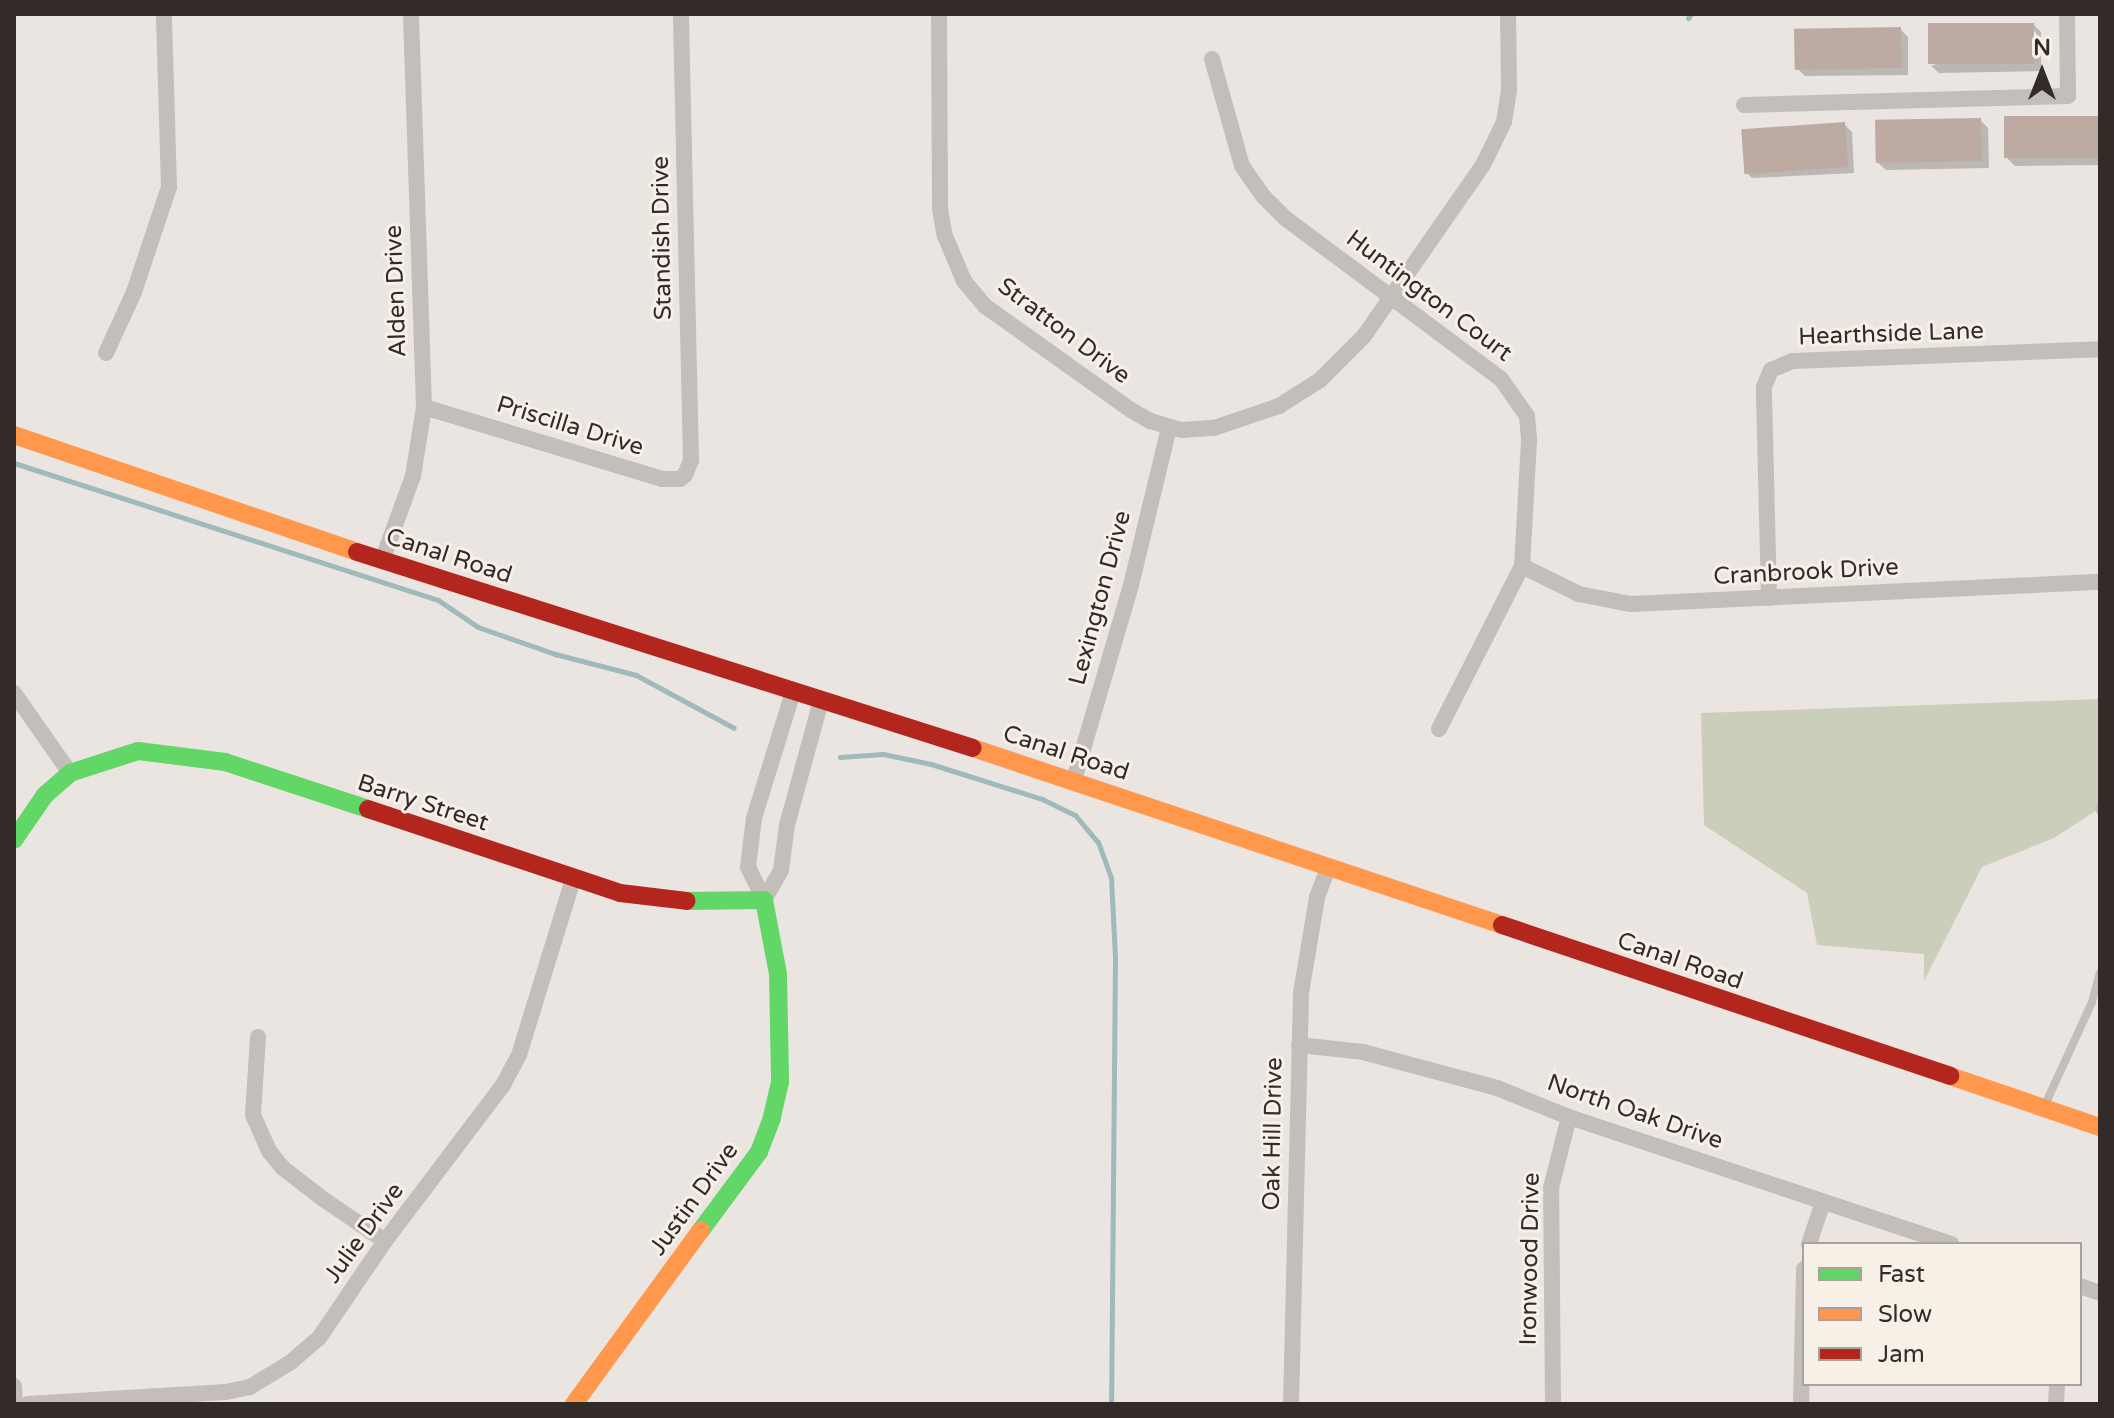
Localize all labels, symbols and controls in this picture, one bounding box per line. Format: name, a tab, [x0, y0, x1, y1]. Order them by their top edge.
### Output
north arrow	[2002, 32, 2082, 112]
text: N	[2033, 35, 2051, 61]
street label: Standish Drive	[646, 156, 678, 320]
street label: Alden Drive	[379, 224, 413, 358]
street label: Huntington Court	[1340, 224, 1518, 368]
street label: Stratton Drive	[992, 272, 1136, 390]
street label: Hearthside Lane	[1798, 316, 1984, 352]
street label: Priscilla Drive	[493, 390, 647, 462]
street label: Lexington Drive	[1063, 508, 1137, 688]
street label: Canal Road	[382, 522, 516, 590]
street label: Cranbrook Drive	[1713, 553, 1899, 591]
street label: Canal Road	[999, 719, 1133, 787]
street label: Barry Street	[354, 768, 492, 838]
street label: Canal Road	[1613, 926, 1747, 996]
street label: Oak Hill Drive	[1257, 1057, 1289, 1211]
street label: North Oak Drive	[1543, 1068, 1727, 1156]
street label: Justin Drive	[643, 1137, 745, 1261]
street label: Ironwood Drive	[1514, 1172, 1546, 1346]
street label: Julie Drive	[318, 1177, 410, 1289]
legend	[1802, 1242, 2082, 1386]
text: Fast	[1878, 1260, 1925, 1289]
text: Slow	[1878, 1300, 1932, 1329]
text: Jam	[1878, 1340, 1925, 1369]

